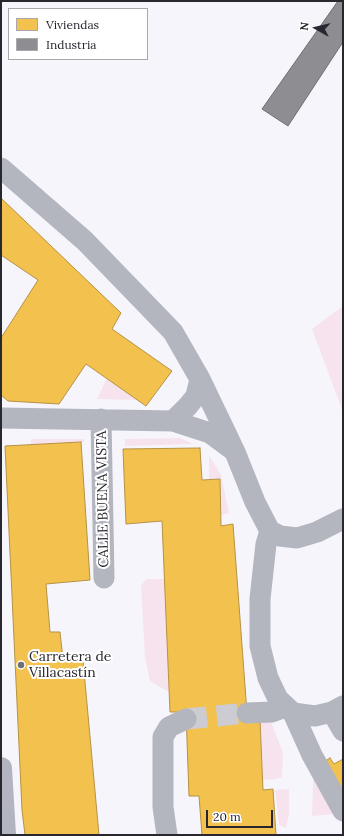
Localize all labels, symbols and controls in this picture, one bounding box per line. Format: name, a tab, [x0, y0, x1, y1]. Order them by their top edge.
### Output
legend	[8, 8, 148, 60]
north arrow	[296, 8, 336, 48]
text: Viviendas	[46, 17, 99, 32]
text: N	[297, 21, 312, 32]
text: Industria	[46, 37, 97, 52]
street label: CALLE BUENA VISTA	[93, 430, 113, 568]
place label: Carretera de Villacastín	[29, 649, 111, 682]
marker: Carretera de Villacastín	[16, 660, 26, 670]
scale bar	[208, 802, 275, 828]
text: 20 m	[213, 809, 241, 824]

